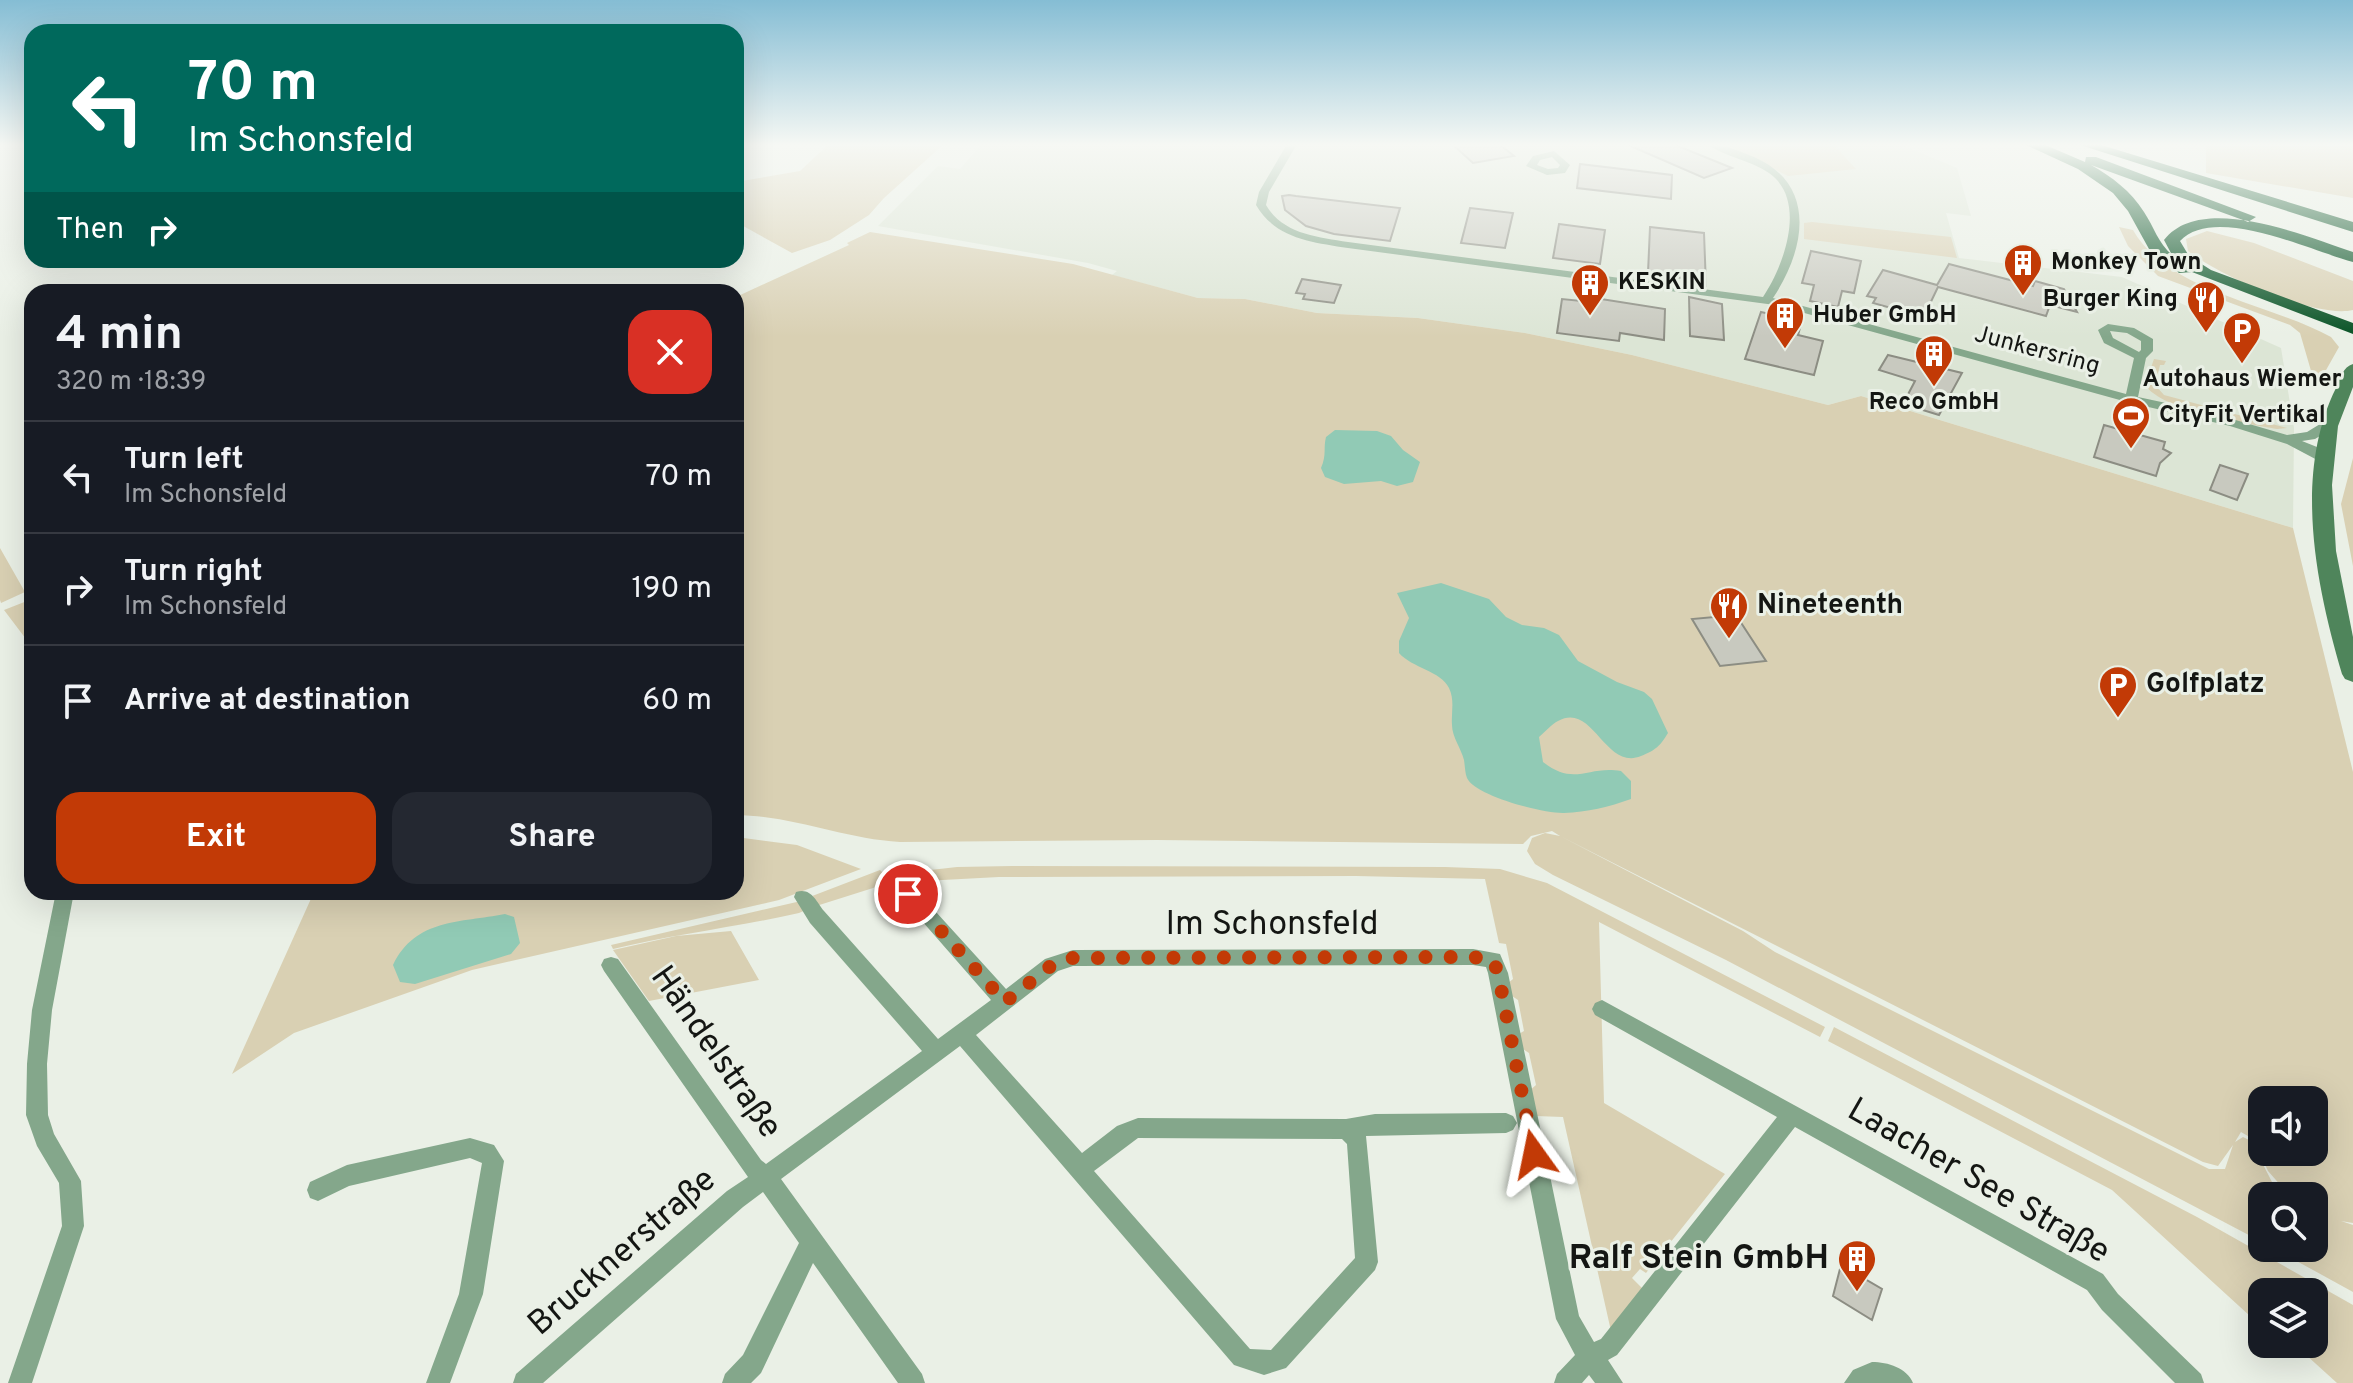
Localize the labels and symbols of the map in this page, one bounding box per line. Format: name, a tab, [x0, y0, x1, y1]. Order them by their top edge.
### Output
building icon: Monkey Town	[2002, 242, 2044, 297]
place label: Monkey Town	[2051, 248, 2201, 278]
building icon: KESKIN	[1569, 262, 1611, 317]
place label: KESKIN	[1618, 268, 1706, 298]
restaurant icon: Burger King	[2185, 279, 2227, 334]
place label: Burger King	[2043, 285, 2178, 315]
building icon: Huber GmbH	[1764, 295, 1806, 350]
place label: Huber GmbH	[1813, 301, 1956, 331]
parking icon: Autohaus Wiemer	[2221, 310, 2263, 365]
street label: Junkersring	[1971, 320, 2103, 382]
building icon: Reco GmbH	[1913, 333, 1955, 388]
place label: Autohaus Wiemer	[2142, 365, 2342, 395]
place label: Reco GmbH	[1869, 388, 1999, 418]
sports icon: CityFit Vertikal	[2110, 395, 2152, 450]
place label: CityFit Vertikal	[2159, 401, 2326, 431]
restaurant icon: Nineteenth	[1708, 585, 1750, 640]
place label: Nineteenth	[1757, 588, 1903, 624]
parking icon: Golfplatz	[2097, 664, 2139, 719]
place label: Golfplatz	[2146, 667, 2265, 703]
pin	[874, 860, 942, 928]
street label: Im Schonsfeld	[1165, 904, 1379, 947]
street label: Händelstraße	[640, 958, 790, 1148]
street label: Laacher See Straße	[1839, 1089, 2117, 1275]
position arrow	[1492, 1112, 1576, 1196]
street label: Brucknerstraße	[520, 1160, 726, 1346]
place label: Ralf Stein GmbH	[1569, 1238, 1829, 1281]
building icon: Ralf Stein GmbH	[1836, 1238, 1878, 1293]

